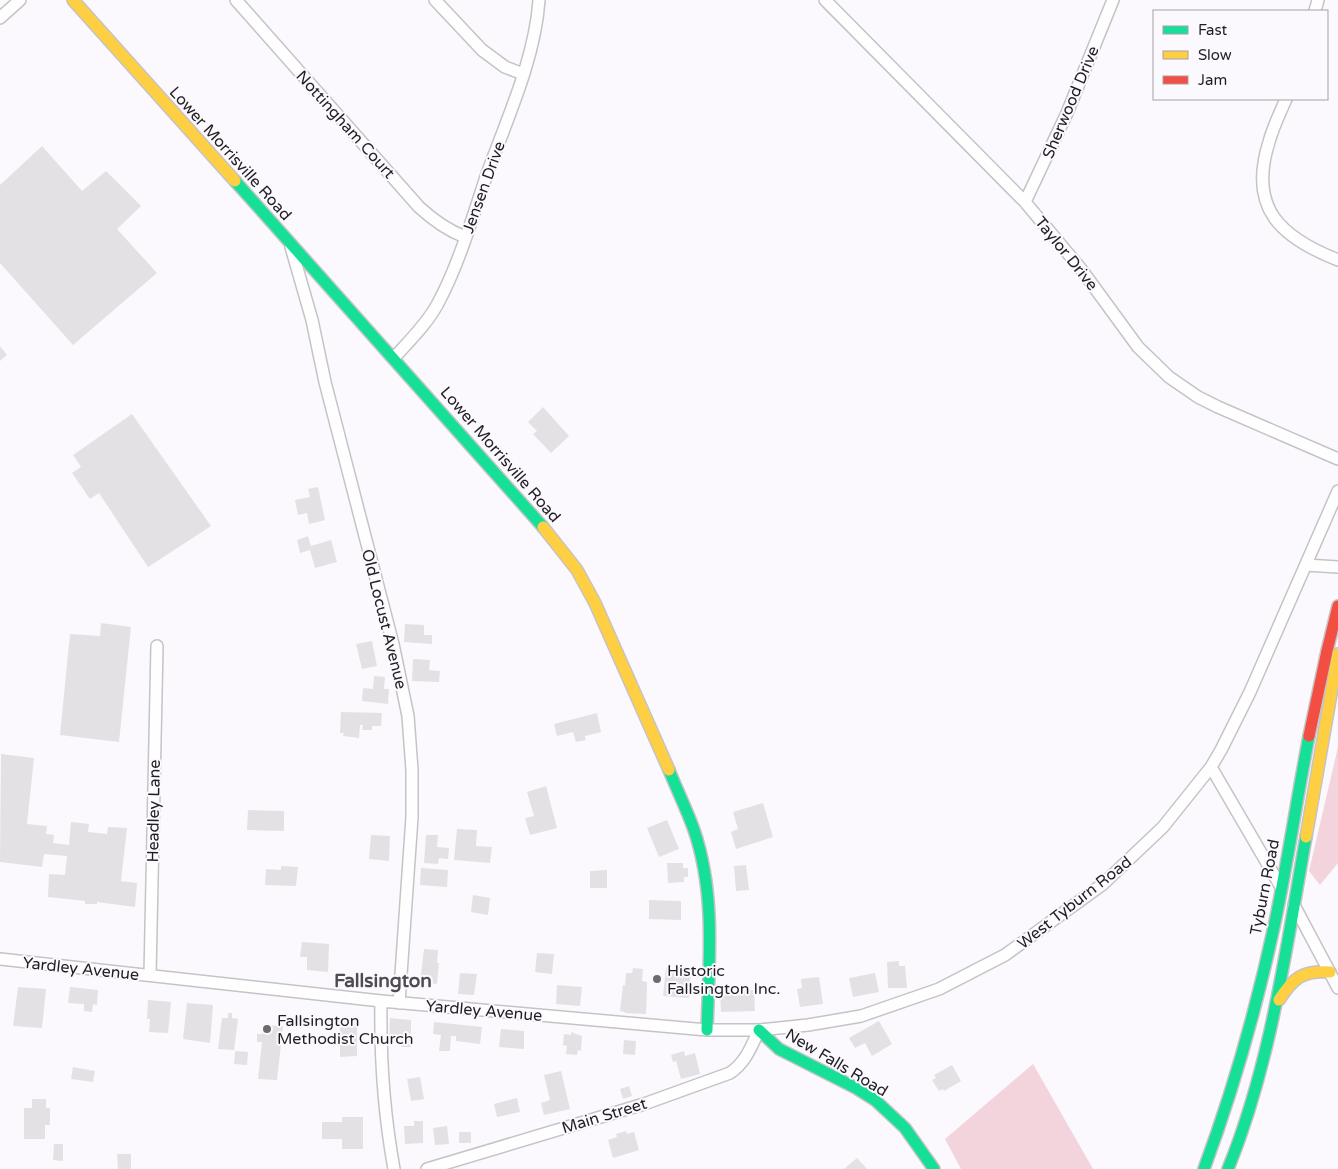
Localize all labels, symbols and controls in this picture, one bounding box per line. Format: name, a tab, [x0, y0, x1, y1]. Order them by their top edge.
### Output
legend	[1153, 10, 1328, 100]
text: Fast	[1198, 21, 1228, 39]
street label: Sherwood Drive	[1038, 43, 1104, 162]
text: Slow	[1198, 46, 1232, 64]
street label: Nottingham Court	[291, 67, 399, 183]
text: Jam	[1198, 71, 1227, 89]
street label: Lower Morrisville Road	[165, 83, 296, 225]
street label: Jensen Drive	[458, 139, 510, 236]
street label: Taylor Drive	[1030, 213, 1102, 295]
street label: Lower Morrisville Road	[436, 383, 565, 527]
street label: Old Locust Avenue	[357, 547, 411, 691]
street label: Headley Lane	[143, 759, 165, 863]
street label: Tyburn Road	[1246, 838, 1284, 937]
street label: West Tyburn Road	[1013, 852, 1136, 954]
street label: Yardley Avenue	[22, 953, 140, 985]
place label: Historic Fallsington Inc.	[667, 961, 780, 999]
district label: Fallsington	[334, 970, 432, 993]
marker: Historic Fallsington Inc.	[651, 973, 663, 985]
street label: Yardley Avenue	[425, 996, 543, 1026]
place label: Fallsington Methodist Church	[277, 1011, 414, 1049]
marker: Fallsington Methodist Church	[261, 1023, 273, 1035]
street label: New Falls Road	[782, 1024, 891, 1101]
street label: Main Street	[559, 1094, 649, 1138]

